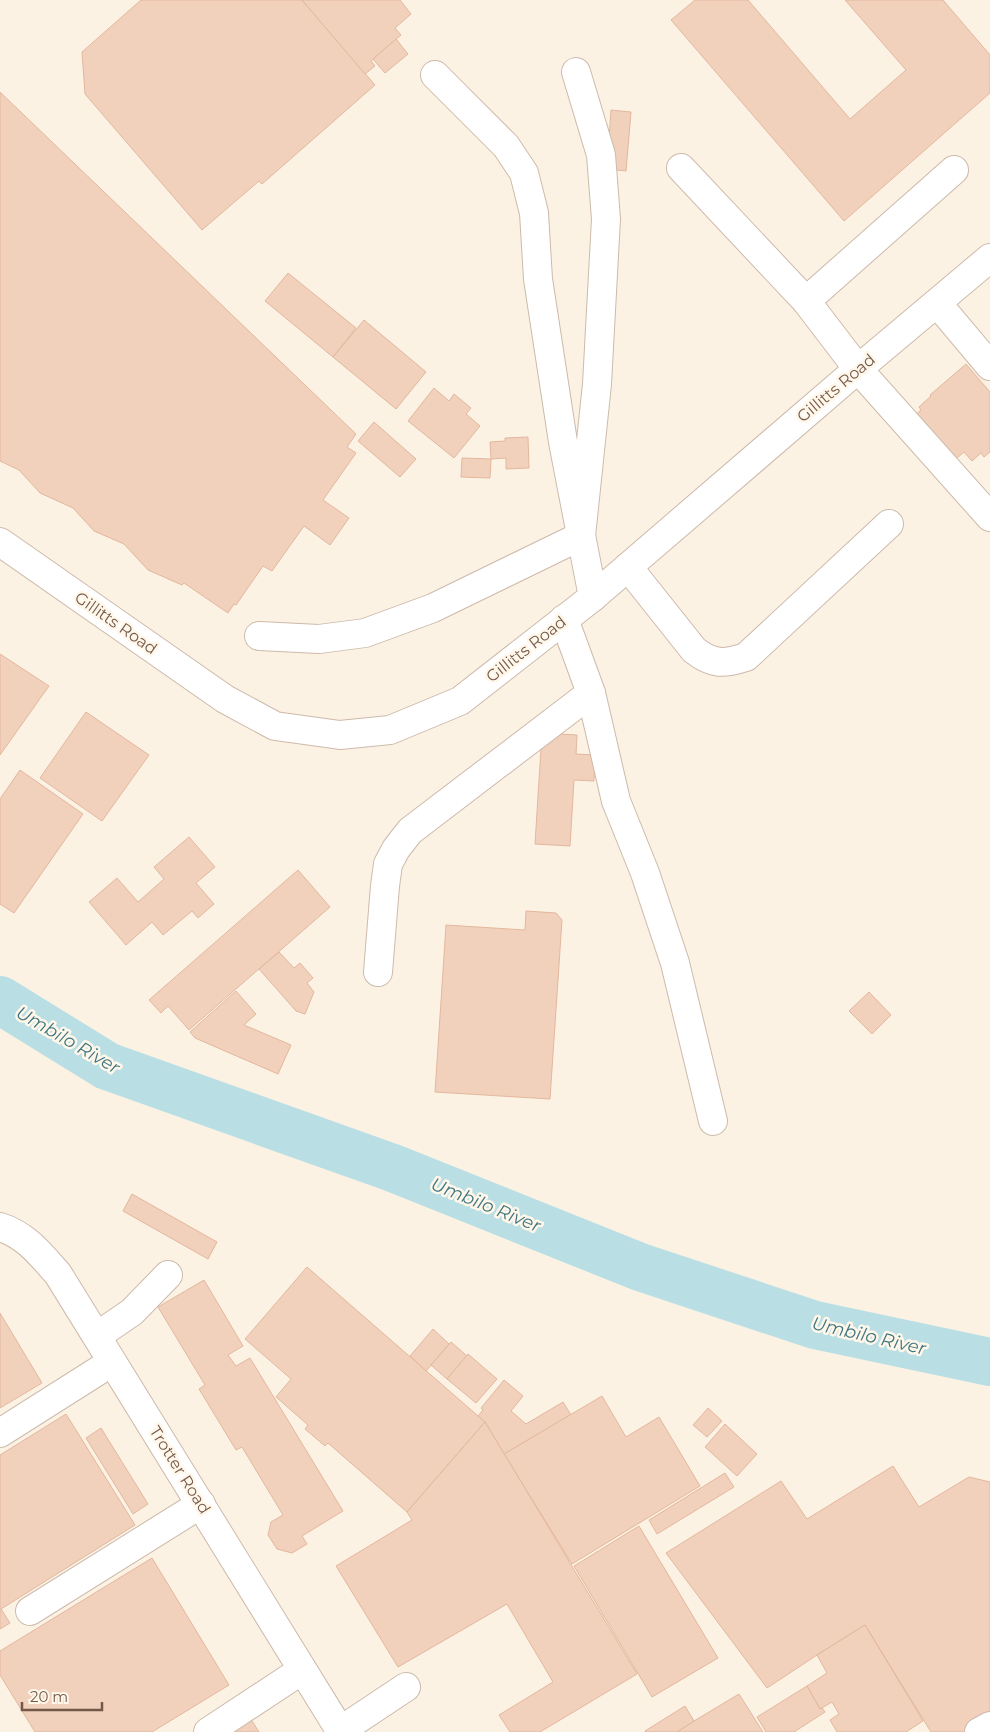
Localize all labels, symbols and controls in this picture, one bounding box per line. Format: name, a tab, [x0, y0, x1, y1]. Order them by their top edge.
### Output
street label: Gillitts Road	[793, 350, 879, 426]
street label: Gillitts Road	[71, 588, 161, 658]
street label: Gillitts Road	[482, 612, 570, 686]
water label: Umbilo River	[12, 1001, 125, 1079]
water label: Umbilo River	[428, 1173, 545, 1237]
water label: Umbilo River	[810, 1312, 929, 1360]
street label: Trotter Road	[146, 1423, 214, 1517]
scale bar	[22, 1680, 102, 1712]
text: 20 m	[30, 1687, 68, 1706]

